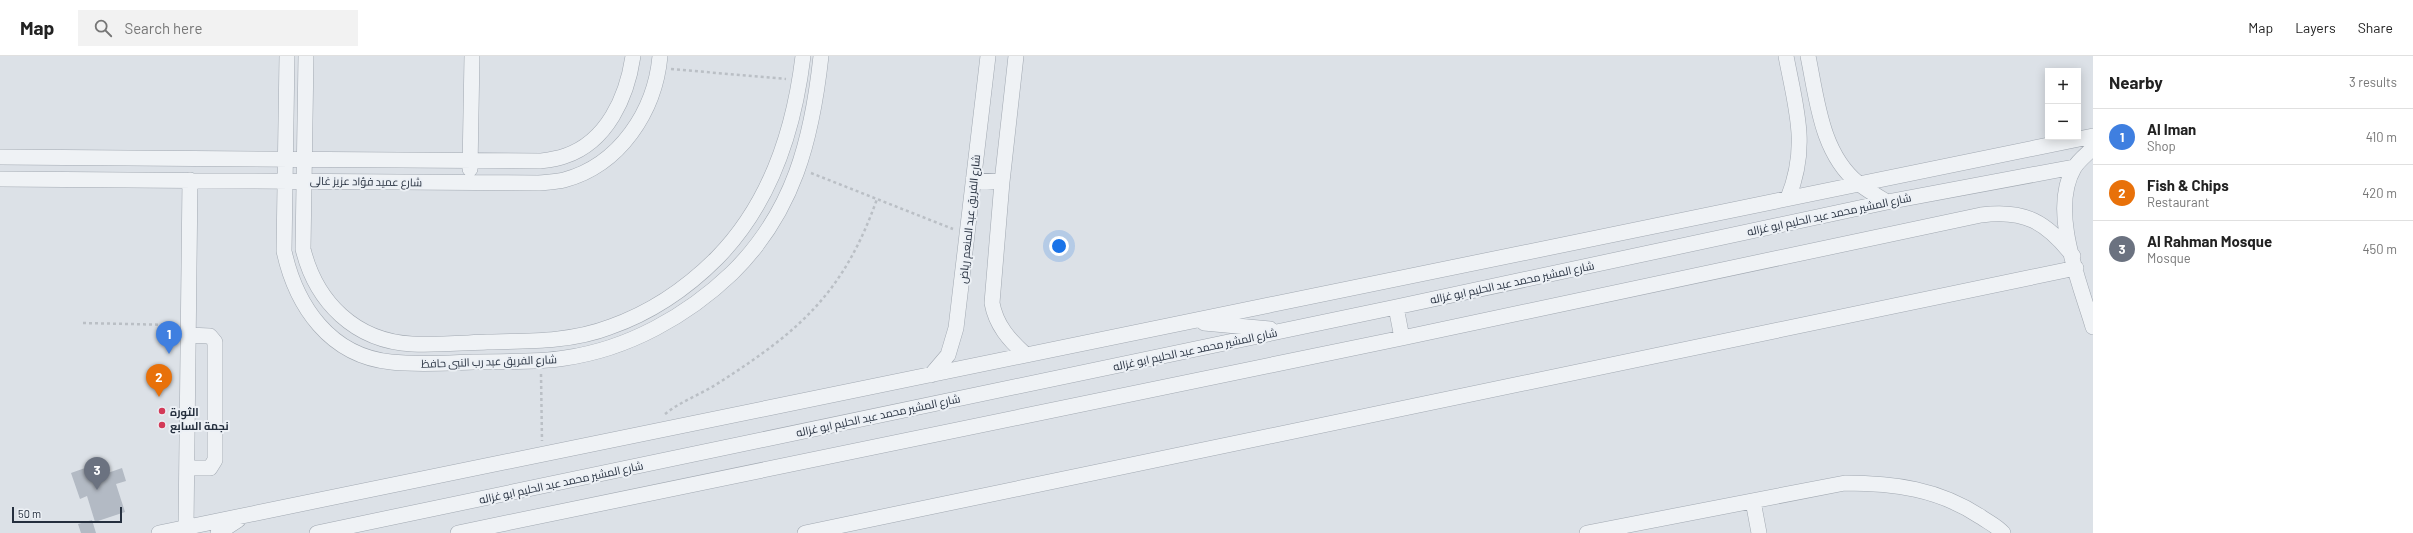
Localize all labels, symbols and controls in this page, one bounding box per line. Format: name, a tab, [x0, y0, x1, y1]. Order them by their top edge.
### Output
search box	[78, 10, 358, 46]
text: Map	[20, 16, 54, 39]
icon: search	[92, 17, 114, 39]
text: Search here	[124, 19, 202, 37]
text: Map	[2248, 19, 2273, 36]
text: Layers	[2295, 19, 2336, 36]
text: Share	[2358, 19, 2393, 36]
map controls	[2045, 68, 2081, 140]
button: +	[2045, 68, 2081, 104]
text: Nearby	[2109, 72, 2163, 92]
text: 3 results	[2349, 74, 2397, 90]
button: −	[2045, 104, 2081, 140]
text: Al Iman	[2147, 120, 2196, 138]
text: 1	[2120, 129, 2124, 145]
text: 410 m	[2366, 129, 2397, 145]
text: Shop	[2147, 138, 2176, 154]
street label: شارع الفريق عبد المنعم رياض	[956, 154, 984, 284]
street label: شارع عميد فؤاد عزيز غالى	[310, 174, 422, 190]
text: Fish & Chips	[2147, 176, 2229, 194]
text: 2	[2118, 185, 2126, 201]
text: 420 m	[2362, 185, 2397, 201]
street label: شارع المشير محمد عبد الحليم ابو غزاله	[1746, 190, 1913, 240]
text: Restaurant	[2147, 194, 2209, 210]
text: Al Rahman Mosque	[2147, 232, 2272, 250]
your location	[1049, 236, 1069, 256]
text: 3	[2118, 241, 2126, 257]
text: 450 m	[2362, 241, 2397, 257]
text: Mosque	[2147, 250, 2191, 266]
street label: شارع المشير محمد عبد الحليم ابو غزاله	[1429, 258, 1596, 308]
pin: 1	[156, 321, 182, 354]
street label: شارع المشير محمد عبد الحليم ابو غزاله	[1112, 325, 1279, 375]
street label: شارع الفريق عبد رب النبى حافظ	[421, 352, 557, 372]
pin: 2	[146, 364, 172, 397]
street label: شارع المشير محمد عبد الحليم ابو غزاله	[795, 391, 962, 441]
place label: الثورة	[170, 405, 199, 420]
marker: الثورة	[157, 406, 167, 416]
place label: نجمة السابع	[170, 419, 229, 434]
marker: نجمة السابع	[157, 420, 167, 430]
pin: 3	[84, 457, 110, 490]
street label: شارع المشير محمد عبد الحليم ابو غزاله	[478, 458, 645, 508]
scale bar	[12, 505, 122, 524]
text: 50 m	[18, 507, 41, 520]

